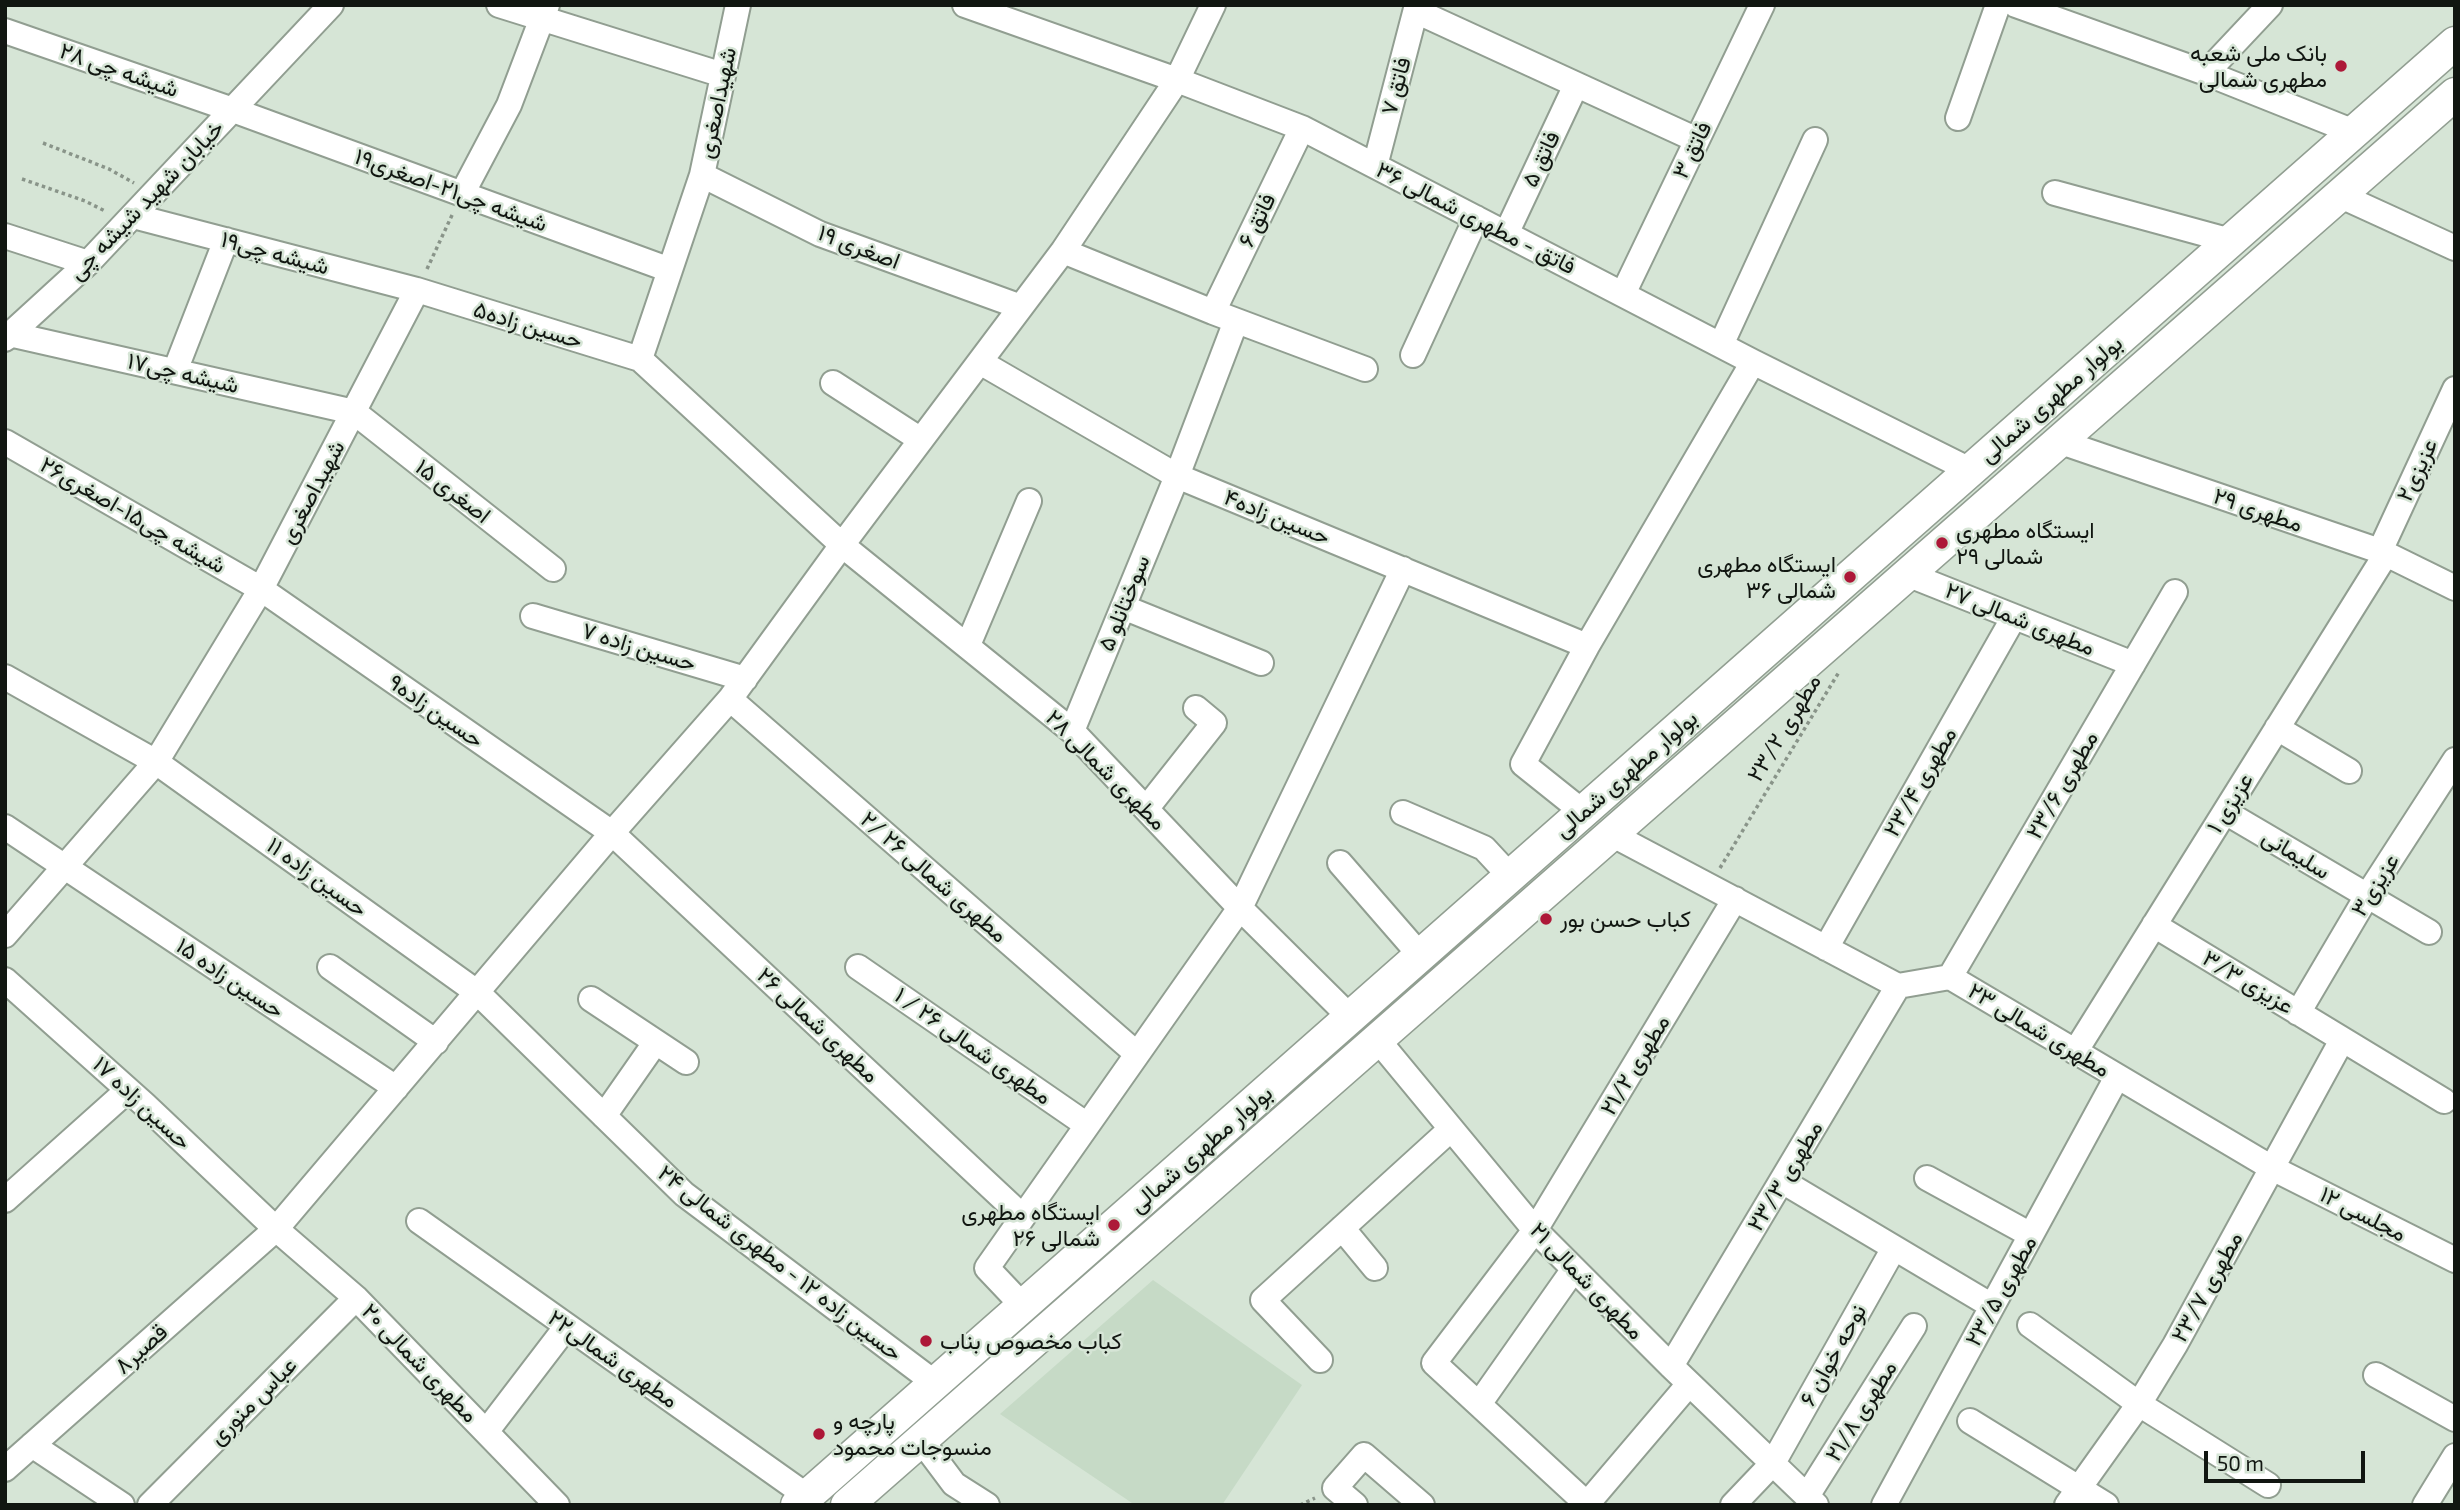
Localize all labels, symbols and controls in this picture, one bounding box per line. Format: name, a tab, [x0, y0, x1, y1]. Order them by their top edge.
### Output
street label: شیشه چی ۲۸	[56, 37, 182, 103]
place label: بانک ملی شعبه مطهری شمالی	[2190, 39, 2327, 93]
street label: شهیداصغری	[692, 45, 742, 161]
street label: فاتق ۷	[1375, 54, 1417, 118]
marker: بانک ملی شعبه مطهری شمالی	[2333, 58, 2349, 74]
street label: خیابان شهید شیشه چی	[62, 114, 230, 286]
street label: فاتق ۳	[1666, 117, 1718, 183]
street label: فاتق ۵	[1516, 127, 1566, 191]
street label: شیشه چی۲۱-اصغری۱۹	[351, 142, 551, 238]
street label: فاتق - مطهری شمالی ۳۶	[1372, 156, 1580, 280]
street label: فاتق ۶	[1232, 189, 1282, 251]
street label: اصغری ۱۹	[814, 219, 904, 275]
street label: شیشه چی۱۹	[218, 225, 332, 281]
street label: حسین زاده۵	[470, 295, 586, 355]
street label: بولوار مطهری شمالی	[1974, 329, 2128, 469]
street label: شیشه چی۱۷	[125, 347, 241, 399]
street label: عزیزی۲	[2391, 434, 2443, 506]
street label: شهیداصغری	[273, 436, 351, 548]
street label: شیشه چی۱۵-اصغری۲۶	[35, 451, 231, 579]
street label: اصغری ۱۵	[410, 453, 496, 529]
street label: مطهری ۲۹	[2210, 482, 2306, 538]
street label: حسین زاده۴	[1220, 483, 1334, 551]
place label: ایستگاه مطهری شمالی ۲۹	[1956, 516, 2095, 570]
marker: ایستگاه مطهری شمالی ۲۹	[1934, 535, 1950, 551]
place label: ایستگاه مطهری شمالی ۳۶	[1697, 550, 1836, 604]
street label: سوختانلو ۵	[1092, 551, 1156, 655]
marker: ایستگاه مطهری شمالی ۳۶	[1842, 569, 1858, 585]
street label: مطهری شمالی ۲۷	[1941, 576, 2099, 662]
street label: حسین زاده ۷	[579, 617, 699, 677]
street label: حسین زاده۹	[383, 668, 489, 754]
street label: مطهری ۲۳/۲	[1741, 669, 1827, 787]
street label: مطهری شمالی ۲۸	[1040, 704, 1172, 836]
street label: بولوار مطهری شمالی	[1549, 704, 1703, 844]
street label: مطهری ۲۳/۴	[1878, 722, 1962, 842]
street label: مطهری ۲۳/۶	[2020, 726, 2104, 844]
street label: عزیزی ۱	[2201, 768, 2259, 838]
street label: مطهری شمالی ۲۶ /۲	[855, 806, 1013, 948]
street label: سلیمانی	[2257, 823, 2335, 885]
street label: حسین زاده ۱۱	[261, 831, 373, 923]
street label: عزیزی۳	[2345, 848, 2405, 922]
place label: كباب حسن بور	[1560, 905, 1691, 933]
marker: كباب حسن بور	[1538, 911, 1554, 927]
street label: حسین زاده ۱۵	[171, 932, 289, 1024]
street label: عزیزی ۳/۳	[2197, 944, 2299, 1020]
street label: مطهری شمالی ۲۶	[751, 961, 885, 1089]
street label: مطهری شمالی ۲۳	[1963, 977, 2115, 1083]
street label: مطهری شمالی ۲۶ / ۱	[889, 981, 1057, 1111]
street label: مطهری ۲۱/۲	[1594, 1010, 1676, 1120]
street label: حسین زاده ۱۷	[87, 1051, 197, 1155]
street label: بولوار مطهری شمالی	[1124, 1079, 1278, 1219]
street label: مطهری ۲۳/۳	[1741, 1116, 1829, 1236]
street label: حسین زاده ۱۲ - مطهری شمالی ۲۴	[652, 1159, 908, 1367]
street label: مجلسی ۱۲	[2315, 1181, 2411, 1247]
place label: ایستگاه مطهری شمالی ۲۶	[961, 1198, 1100, 1252]
marker: ایستگاه مطهری شمالی ۲۶	[1106, 1217, 1122, 1233]
street label: مطهری شمالی ۲۱	[1524, 1217, 1650, 1345]
street label: مطهری ۲۳/۷	[2165, 1227, 2249, 1347]
street label: مطهری ۲۳/۵	[1959, 1231, 2043, 1351]
street label: مطهری شمالی ۲۰	[356, 1298, 484, 1428]
street label: نوحه خوان ۶	[1794, 1299, 1872, 1411]
street label: مطهری شمالی۲۲	[543, 1304, 683, 1414]
street label: قصیر۸	[109, 1318, 173, 1380]
place label: كباب مخصوص بناب	[940, 1327, 1122, 1355]
marker: كباب مخصوص بناب	[918, 1333, 934, 1349]
street label: عباس منوری	[203, 1351, 303, 1451]
street label: مطهری ۲۱/۸	[1819, 1356, 1903, 1466]
place label: پارچه و منسوجات محمود	[833, 1407, 992, 1461]
marker: پارچه و منسوجات محمود	[811, 1426, 827, 1442]
scale bar	[2208, 1436, 2369, 1480]
text: 50 m	[2217, 1450, 2264, 1475]

